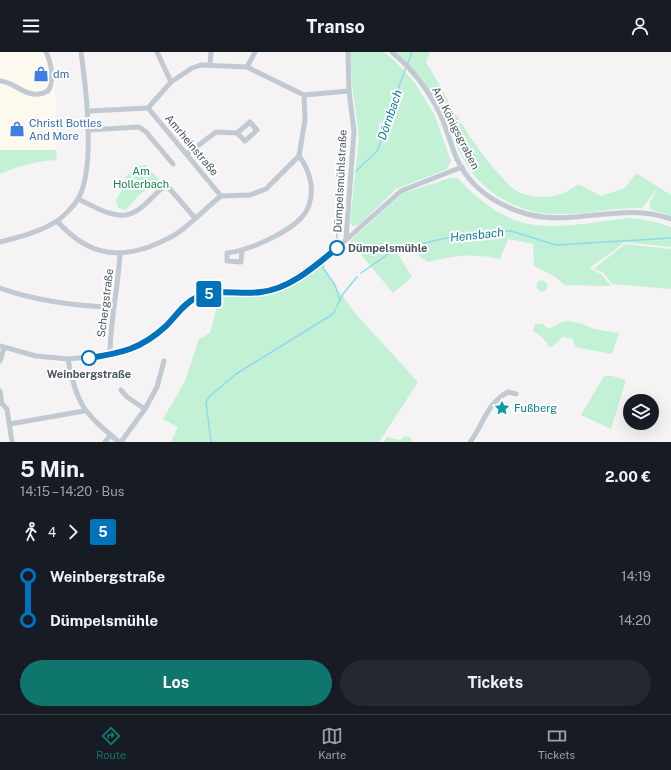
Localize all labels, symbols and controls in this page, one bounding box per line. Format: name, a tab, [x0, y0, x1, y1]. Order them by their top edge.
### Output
icon: menu	[20, 15, 42, 37]
icon: person	[629, 15, 651, 37]
text: Transo	[306, 16, 365, 37]
shop icon: dm	[32, 65, 50, 83]
place label: dm	[53, 68, 69, 80]
street label: Am Königsgraben	[430, 85, 482, 171]
water label: Dörnbach	[375, 88, 405, 142]
street label: Amrheinstraße	[163, 112, 221, 178]
place label: Christl Bottles And More	[29, 117, 102, 142]
shop icon: Christl Bottles And More	[8, 120, 26, 138]
street label: Dümpelsmühlstraße	[331, 129, 349, 233]
park label: Am Hollerbach	[113, 165, 169, 190]
water label: Hensbach	[449, 225, 505, 245]
marker: Dümpelsmühle	[329, 240, 345, 256]
place label: Dümpelsmühle	[348, 242, 427, 254]
street label: Schergstraße	[95, 268, 115, 338]
line badge: 5	[196, 281, 222, 307]
text: 5	[204, 286, 214, 302]
marker: Weinbergstraße	[81, 350, 97, 366]
place label: Weinbergstraße	[47, 368, 131, 380]
map controls	[623, 394, 659, 430]
button: layers	[623, 394, 659, 430]
place icon: Fußberg	[493, 399, 511, 417]
place label: Fußberg	[514, 402, 557, 414]
text: 5 Min.	[20, 456, 85, 482]
text: 2.00 €	[605, 468, 651, 485]
text: 14:15 – 14:20 · Bus	[20, 484, 124, 499]
icon: walk	[20, 521, 42, 543]
icon: forward	[62, 521, 84, 543]
text: 5	[98, 524, 108, 540]
text: 4	[48, 525, 56, 540]
text: Weinbergstraße	[50, 568, 165, 585]
text: 14:19	[621, 569, 651, 584]
text: Dümpelsmühle	[50, 612, 158, 629]
text: 14:20	[619, 613, 651, 628]
button: Los	[20, 660, 332, 706]
button: Tickets	[340, 660, 651, 706]
tab: Route	[96, 725, 126, 761]
tab: Karte	[318, 725, 346, 761]
tab: Tickets	[538, 725, 575, 761]

